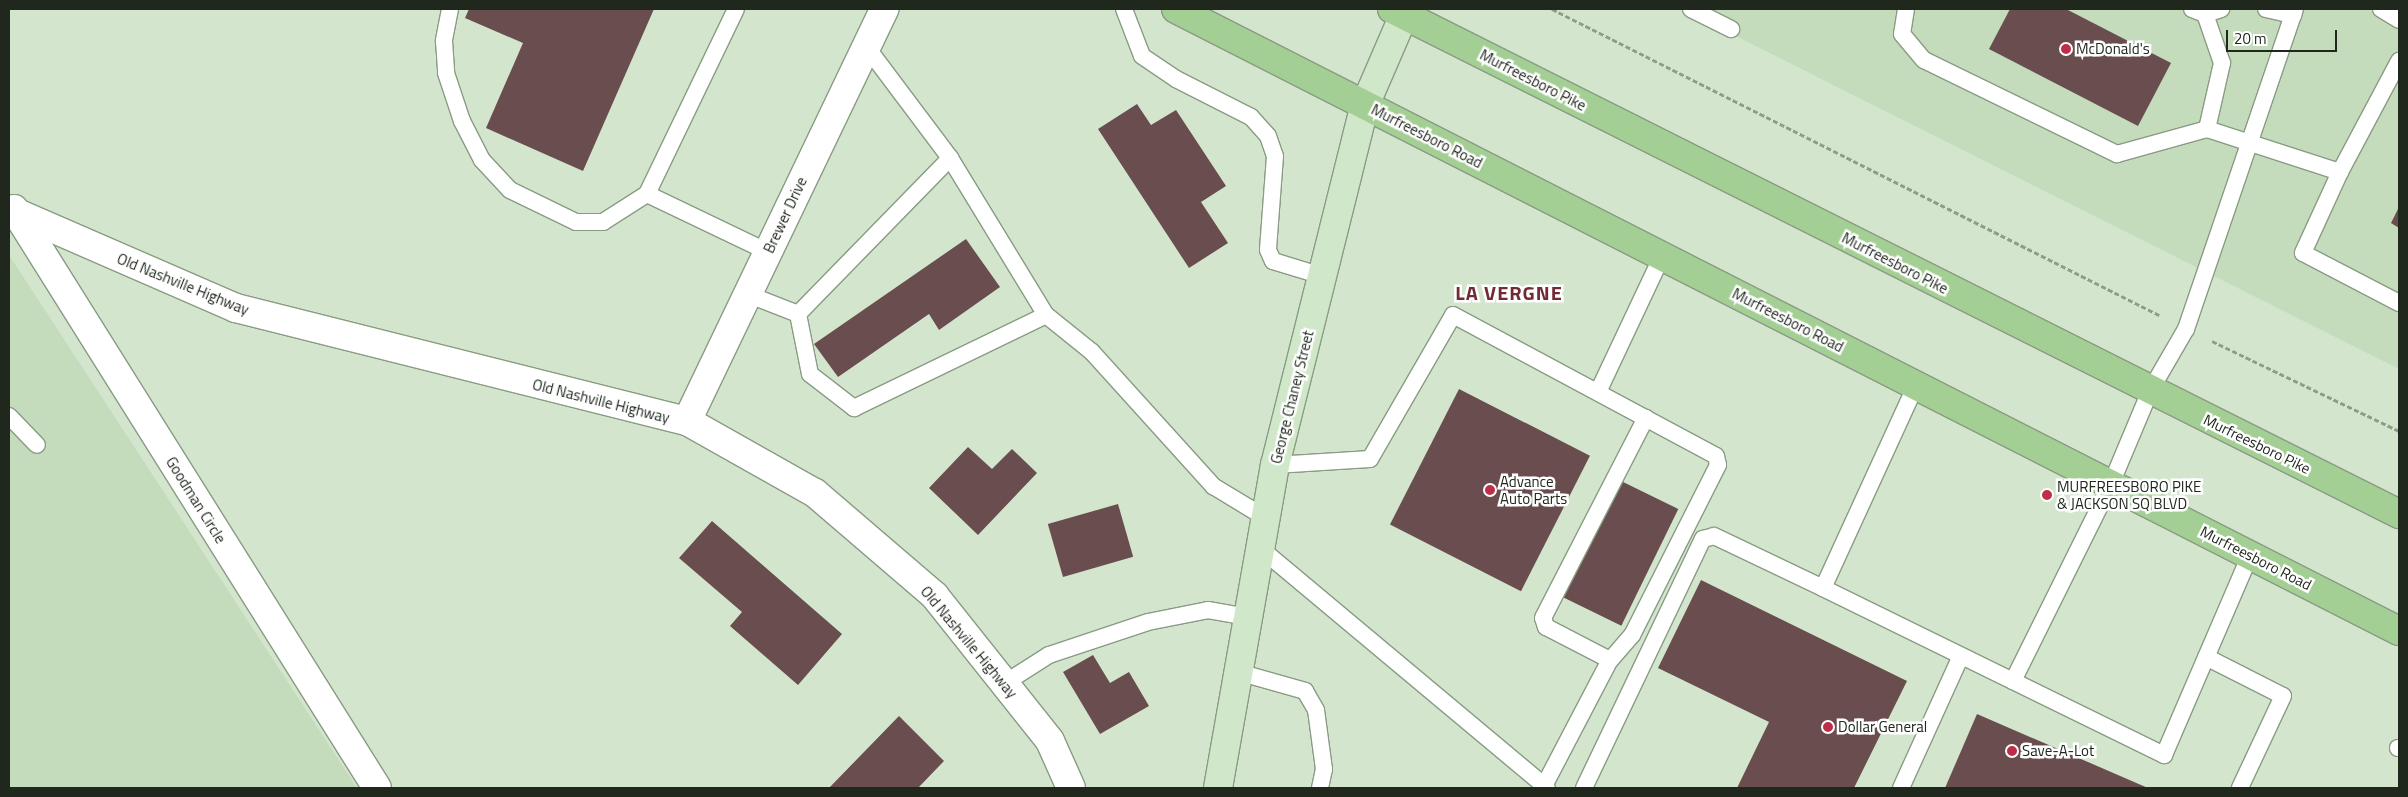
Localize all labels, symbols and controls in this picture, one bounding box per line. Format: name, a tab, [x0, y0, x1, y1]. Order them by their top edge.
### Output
scale bar	[2228, 20, 2339, 52]
text: 20 m	[2234, 27, 2267, 50]
place label: McDonald's	[2076, 40, 2150, 58]
marker: McDonald's	[2060, 43, 2072, 55]
street label: Murfreesboro Pike	[1477, 45, 1589, 115]
street label: Murfreesboro Road	[1368, 100, 1486, 172]
street label: Brewer Drive	[760, 174, 810, 256]
street label: Murfreesboro Pike	[1839, 228, 1951, 298]
street label: Old Nashville Highway	[114, 249, 252, 319]
district label: LA VERGNE	[1454, 280, 1564, 304]
street label: Murfreesboro Road	[1729, 284, 1847, 356]
street label: George Chaney Street	[1267, 328, 1317, 466]
street label: Old Nashville Highway	[531, 375, 671, 427]
street label: Murfreesboro Pike	[2201, 410, 2313, 478]
street label: Goodman Circle	[162, 453, 230, 547]
place label: Advance Auto Parts	[1500, 472, 1567, 507]
place label: MURFREESBORO PIKE & JACKSON SQ BLVD	[2057, 477, 2201, 512]
marker: Advance Auto Parts	[1484, 484, 1496, 496]
marker: MURFREESBORO PIKE & JACKSON SQ BLVD	[2041, 489, 2053, 501]
street label: Murfreesboro Road	[2197, 522, 2315, 594]
street label: Old Nashville Highway	[917, 582, 1021, 702]
place label: Dollar General	[1838, 718, 1927, 736]
marker: Dollar General	[1822, 721, 1834, 733]
place label: Save-A-Lot	[2022, 742, 2094, 760]
marker: Save-A-Lot	[2006, 745, 2018, 757]

